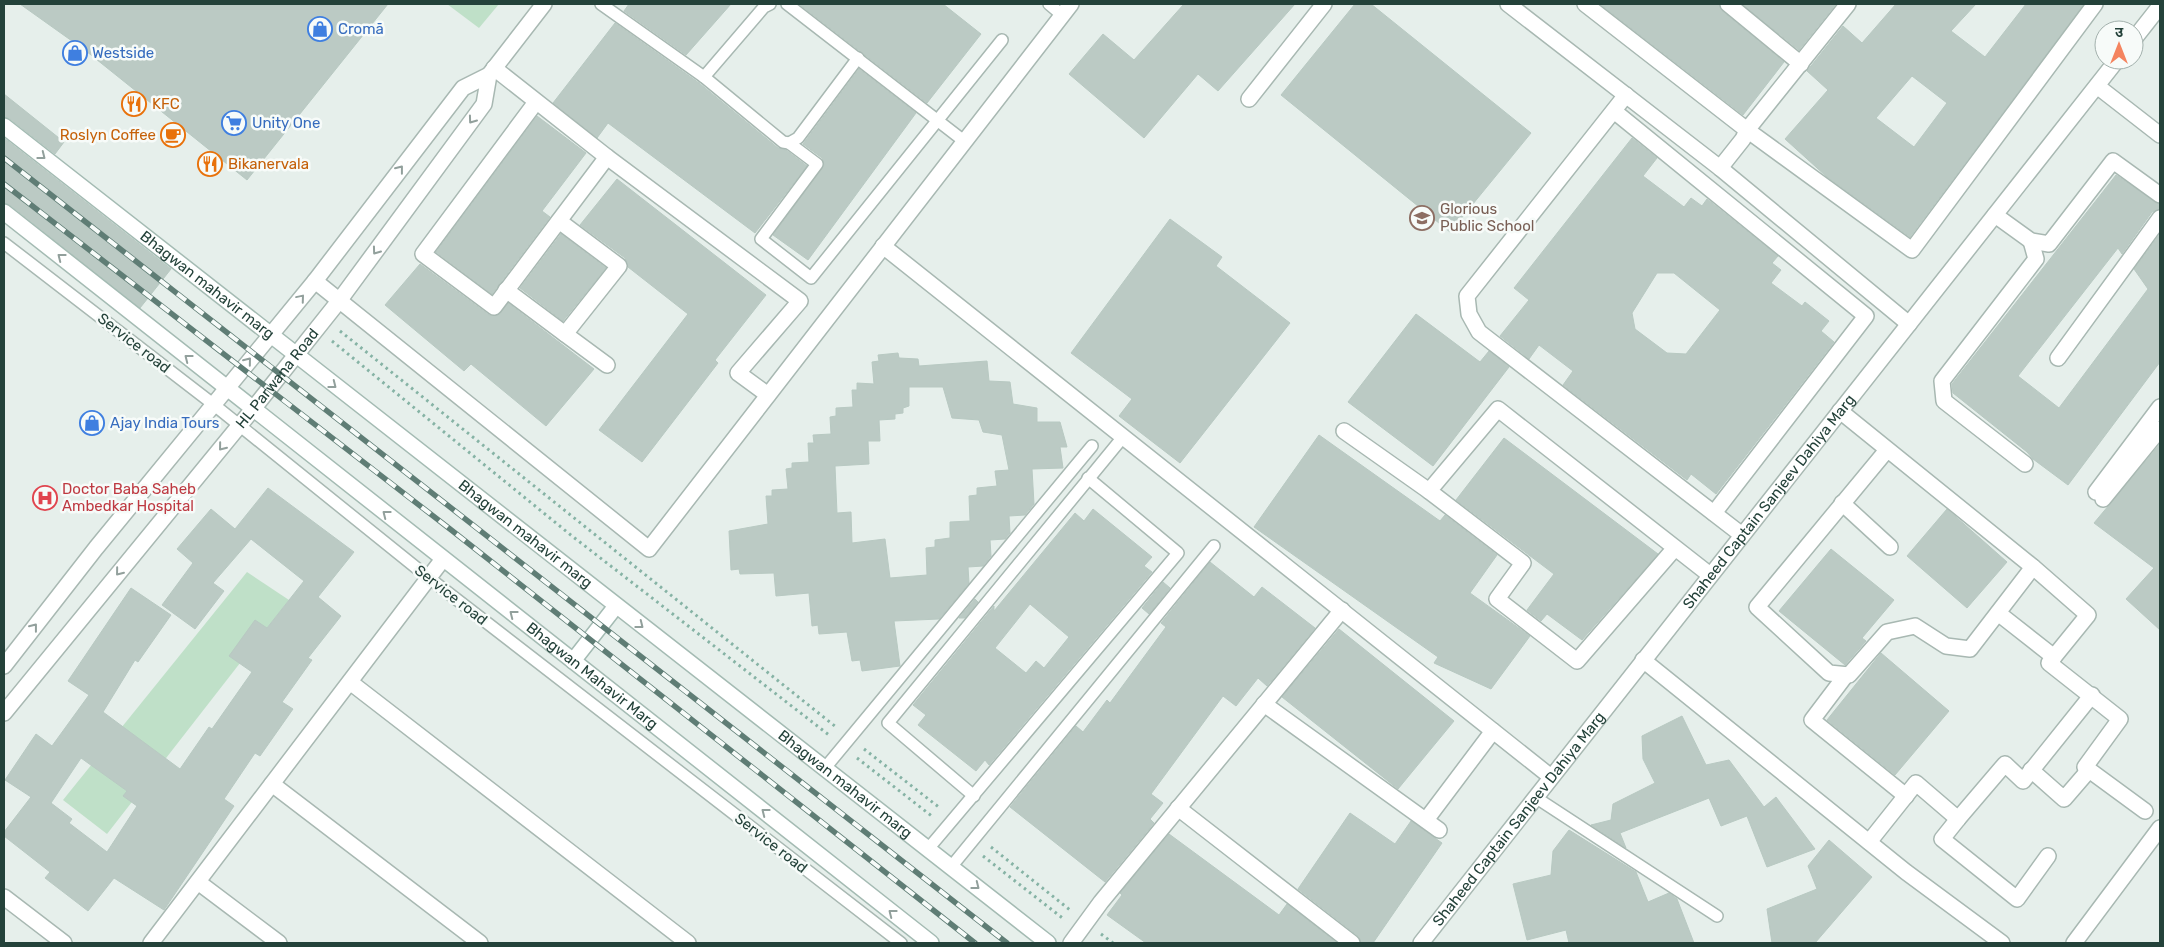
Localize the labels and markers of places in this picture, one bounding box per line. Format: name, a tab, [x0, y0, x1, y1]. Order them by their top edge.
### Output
shop icon: Cromā	[307, 16, 333, 42]
place label: Cromā	[338, 20, 384, 38]
shop icon: Westside	[62, 40, 88, 66]
place label: Westside	[92, 44, 154, 62]
restaurant icon: KFC	[121, 91, 147, 117]
place label: KFC	[152, 95, 180, 113]
supermarket icon: Unity One	[221, 110, 247, 136]
place label: Unity One	[252, 114, 320, 132]
cafe icon: Roslyn Coffee	[160, 122, 186, 148]
place label: Roslyn Coffee	[60, 126, 156, 144]
restaurant icon: Bikanervala	[197, 151, 223, 177]
place label: Bikanervala	[228, 155, 309, 173]
place label: Glorious Public School	[1440, 200, 1534, 235]
school or university icon: Glorious Public School	[1409, 205, 1435, 231]
shop icon: Ajay India Tours	[79, 410, 105, 436]
place label: Ajay India Tours	[110, 414, 220, 432]
place label: Doctor Baba Saheb Ambedkar Hospital	[62, 480, 196, 515]
hospital icon: Doctor Baba Saheb Ambedkar Hospital	[32, 485, 58, 511]

